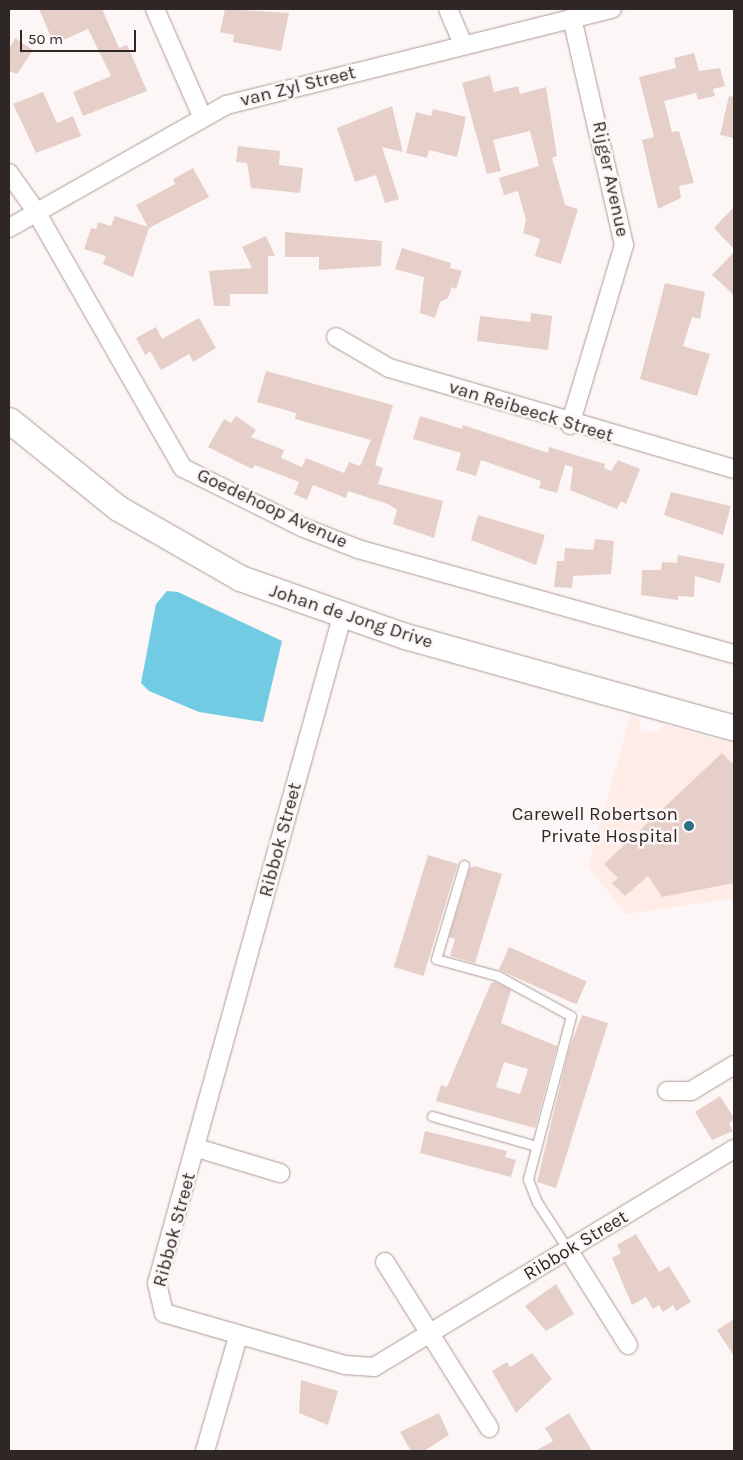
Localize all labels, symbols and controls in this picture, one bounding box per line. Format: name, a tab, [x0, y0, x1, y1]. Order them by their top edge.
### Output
scale bar	[22, 20, 139, 52]
text: 50 m	[28, 30, 63, 48]
street label: van Zyl Street	[238, 62, 358, 112]
street label: Rijger Avenue	[587, 119, 633, 239]
street label: van Reibeeck Street	[446, 376, 616, 448]
street label: Goedehoop Avenue	[193, 464, 351, 554]
street label: Johan de Jong Drive	[266, 580, 436, 654]
street label: Ribbok Street	[255, 780, 307, 900]
place label: Carewell Robertson Private Hospital	[512, 804, 678, 848]
marker: Carewell Robertson Private Hospital	[682, 819, 696, 833]
street label: Ribbok Street	[149, 1170, 201, 1290]
street label: Ribbok Street	[520, 1206, 632, 1286]

